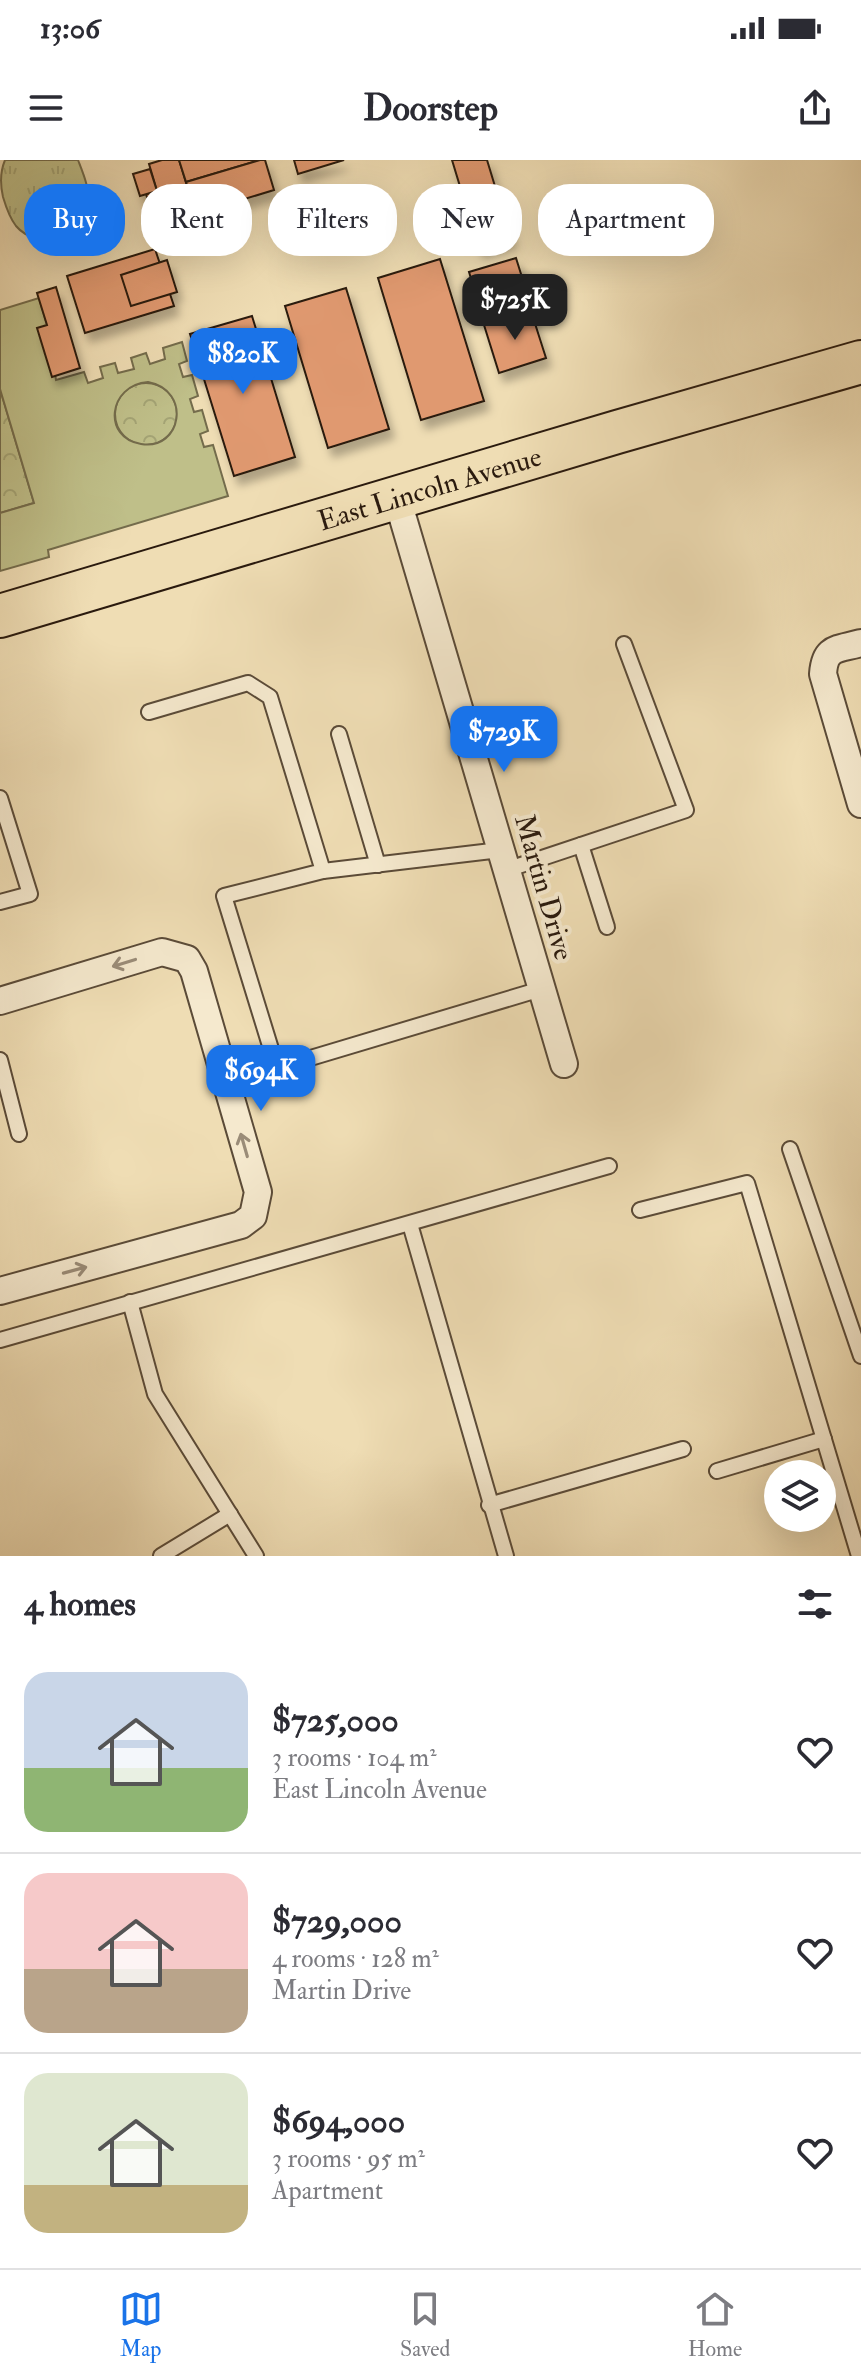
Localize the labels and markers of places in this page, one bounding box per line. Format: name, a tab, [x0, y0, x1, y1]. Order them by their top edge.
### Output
pin: $725K	[459, 274, 571, 342]
pin: $820K	[187, 328, 299, 396]
pin: $729K	[448, 706, 560, 774]
pin: $694K	[205, 1045, 317, 1113]

